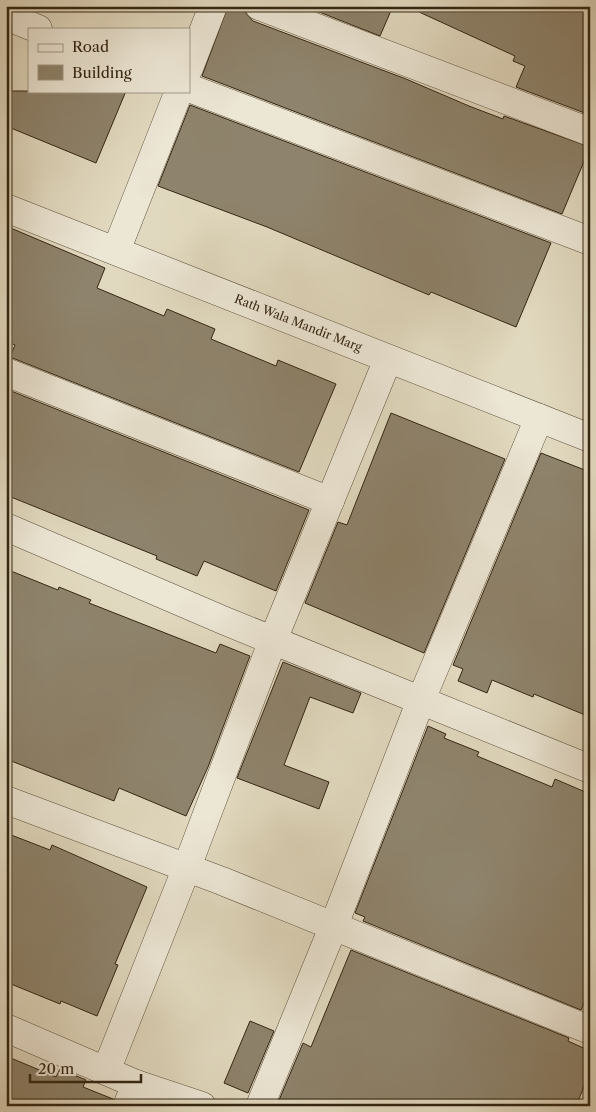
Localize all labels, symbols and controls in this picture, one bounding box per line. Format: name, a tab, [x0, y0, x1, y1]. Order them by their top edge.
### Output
legend	[28, 28, 190, 92]
text: Road	[72, 37, 109, 56]
text: Building	[72, 63, 132, 82]
street label: Rath Wala Mandir Marg	[232, 291, 365, 355]
scale bar	[30, 1052, 141, 1084]
text: 20 m	[38, 1059, 74, 1078]

